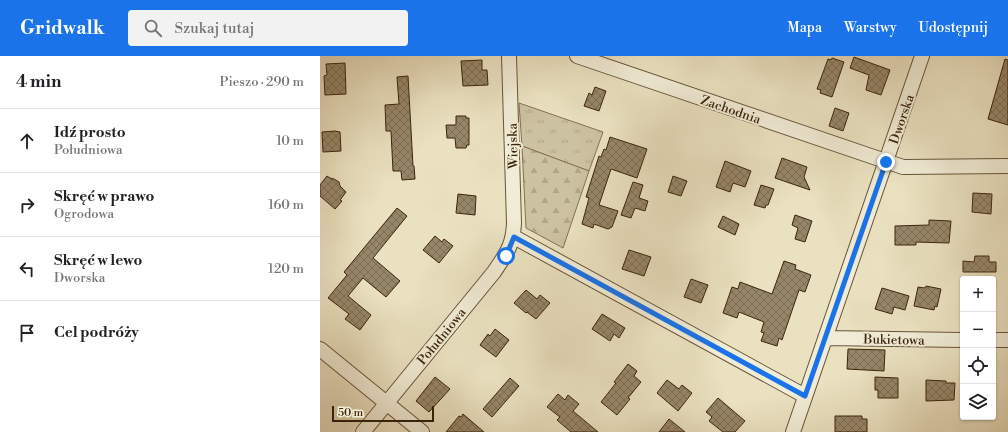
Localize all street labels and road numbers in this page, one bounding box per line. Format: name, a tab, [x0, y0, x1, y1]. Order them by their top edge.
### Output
street label: Zachodnia	[698, 92, 763, 128]
street label: Dworska	[886, 92, 918, 146]
street label: Wiejska	[505, 122, 521, 170]
street label: Południowa	[414, 305, 470, 368]
street label: Bukietowa	[862, 331, 925, 349]

